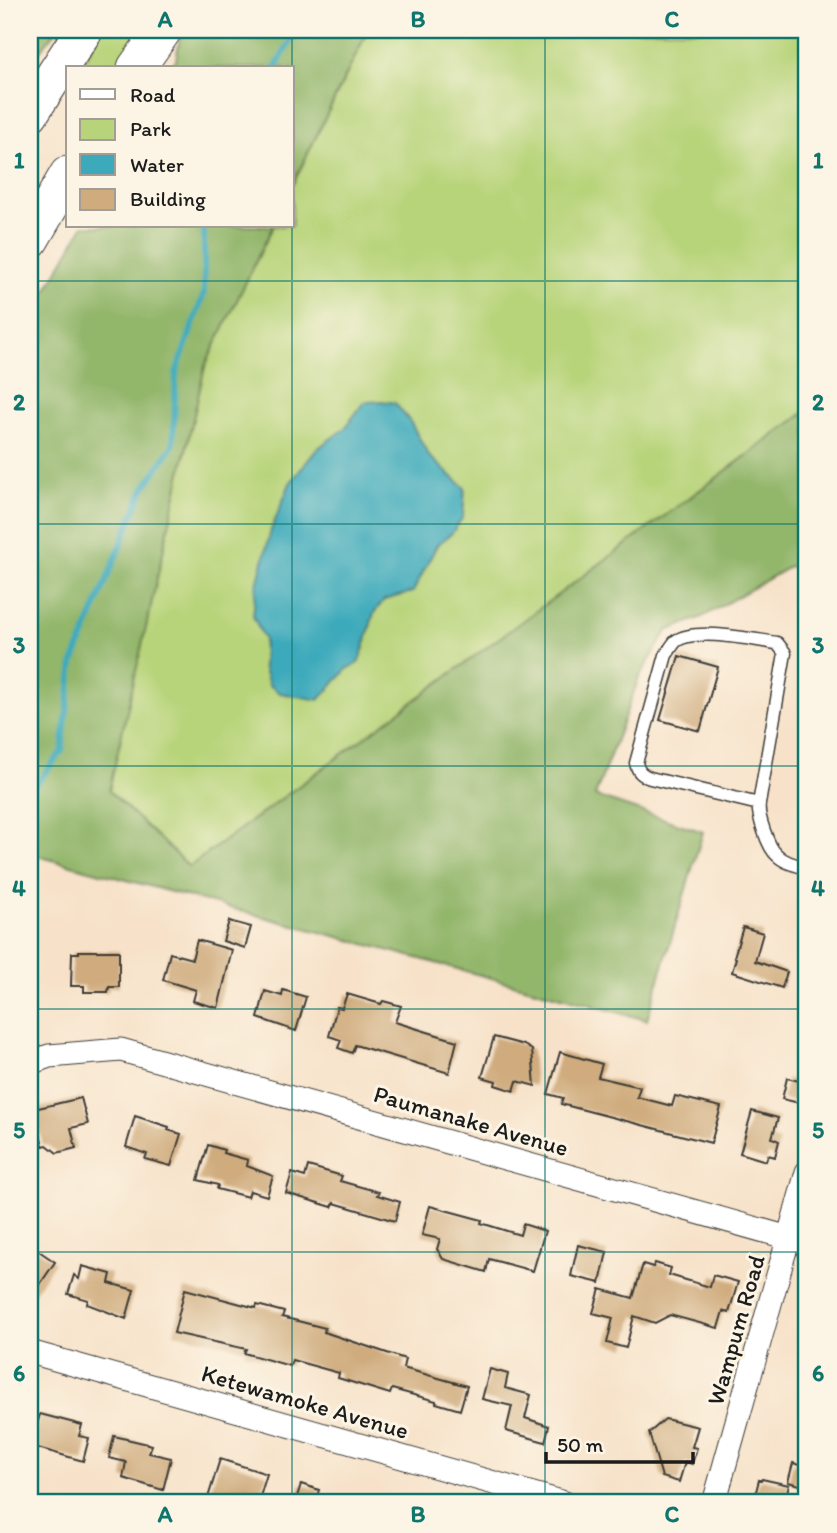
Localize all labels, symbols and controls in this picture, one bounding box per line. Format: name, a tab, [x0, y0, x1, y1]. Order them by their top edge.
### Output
text: A	[157, 5, 173, 33]
text: B	[411, 5, 426, 33]
text: C	[665, 5, 680, 33]
legend	[66, 66, 294, 228]
text: Road	[130, 82, 176, 107]
text: Park	[130, 116, 172, 141]
text: 1	[14, 146, 25, 174]
text: 1	[813, 146, 824, 174]
text: Water	[130, 152, 184, 177]
text: Building	[130, 186, 206, 211]
text: 2	[13, 388, 26, 416]
text: 2	[812, 388, 825, 416]
text: 3	[13, 631, 26, 659]
text: 3	[812, 631, 825, 659]
text: 4	[12, 874, 26, 902]
text: 4	[811, 874, 825, 902]
street label: Paumanake Avenue	[371, 1079, 572, 1162]
text: 5	[13, 1116, 25, 1144]
text: 5	[812, 1116, 824, 1144]
street label: Wampum Road	[700, 1251, 771, 1409]
street label: Ketewamoke Avenue	[198, 1358, 412, 1445]
text: 6	[13, 1359, 25, 1387]
text: 6	[812, 1359, 824, 1387]
scale bar	[546, 1421, 694, 1465]
text: 50 m	[557, 1432, 604, 1457]
text: A	[157, 1500, 173, 1528]
text: B	[411, 1500, 426, 1528]
text: C	[665, 1500, 680, 1528]

